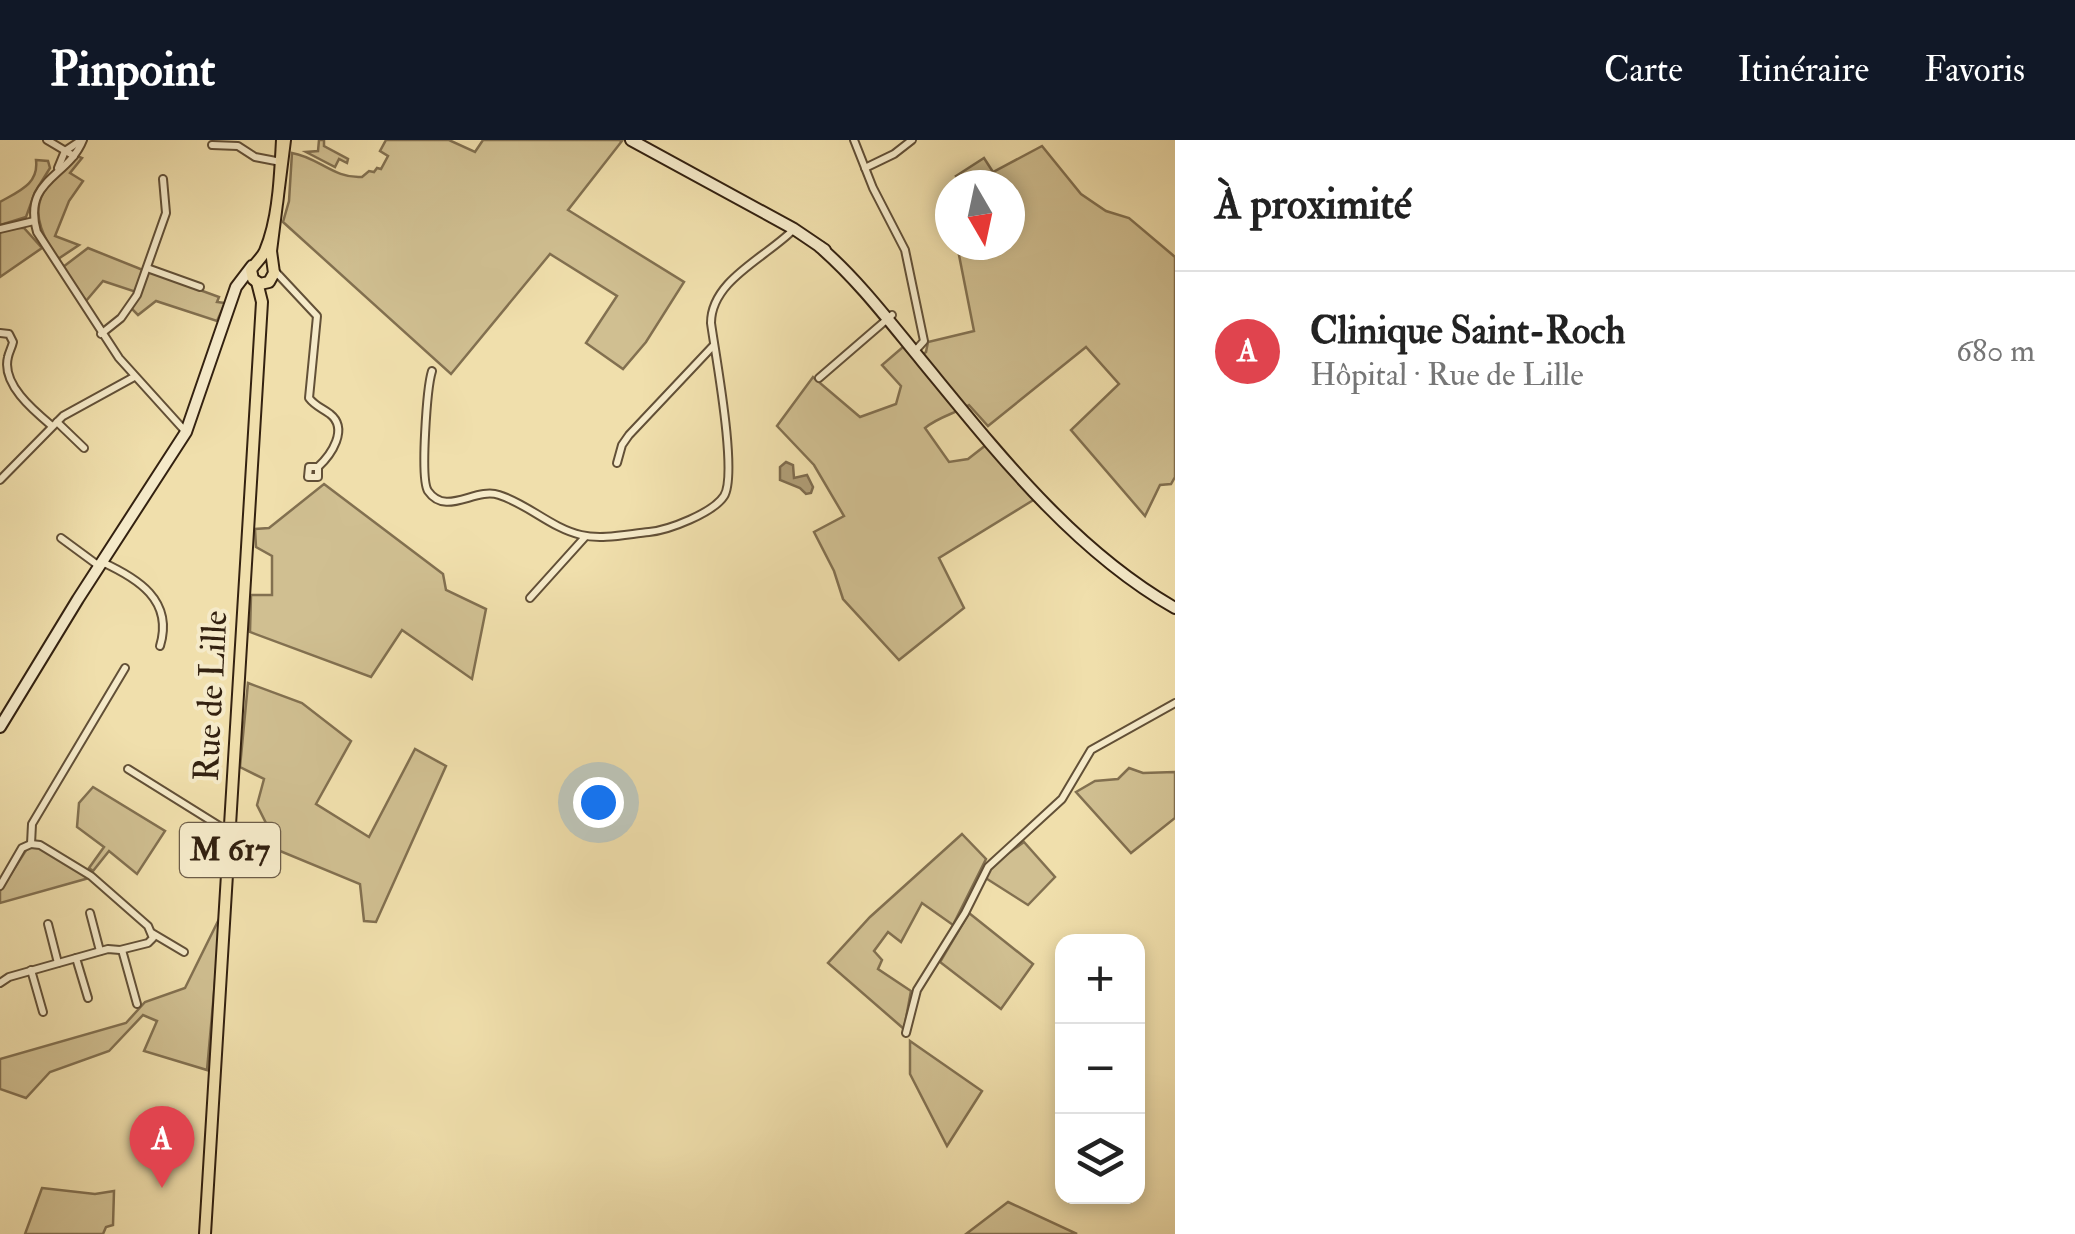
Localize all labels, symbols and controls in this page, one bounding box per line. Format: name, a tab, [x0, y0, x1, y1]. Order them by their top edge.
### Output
text: Pinpoint	[50, 40, 215, 100]
text: Carte	[1604, 48, 1683, 92]
text: Itinéraire	[1738, 48, 1869, 92]
text: Favoris	[1924, 48, 2025, 92]
north arrow	[935, 170, 1025, 260]
text: À proximité	[1215, 179, 1411, 231]
text: Clinique Saint-Roch	[1310, 307, 1626, 355]
text: A	[1237, 331, 1258, 371]
text: 680 m	[1956, 331, 2035, 371]
text: Hôpital · Rue de Lille	[1310, 355, 1584, 395]
street label: Rue de Lille	[185, 609, 237, 783]
your location	[573, 777, 624, 828]
road number: M 617	[180, 823, 280, 877]
map controls	[1055, 934, 1145, 1204]
button: +	[1055, 934, 1145, 1024]
button: −	[1055, 1024, 1145, 1114]
pin: A	[130, 1106, 194, 1188]
button: layers	[1055, 1114, 1145, 1204]

